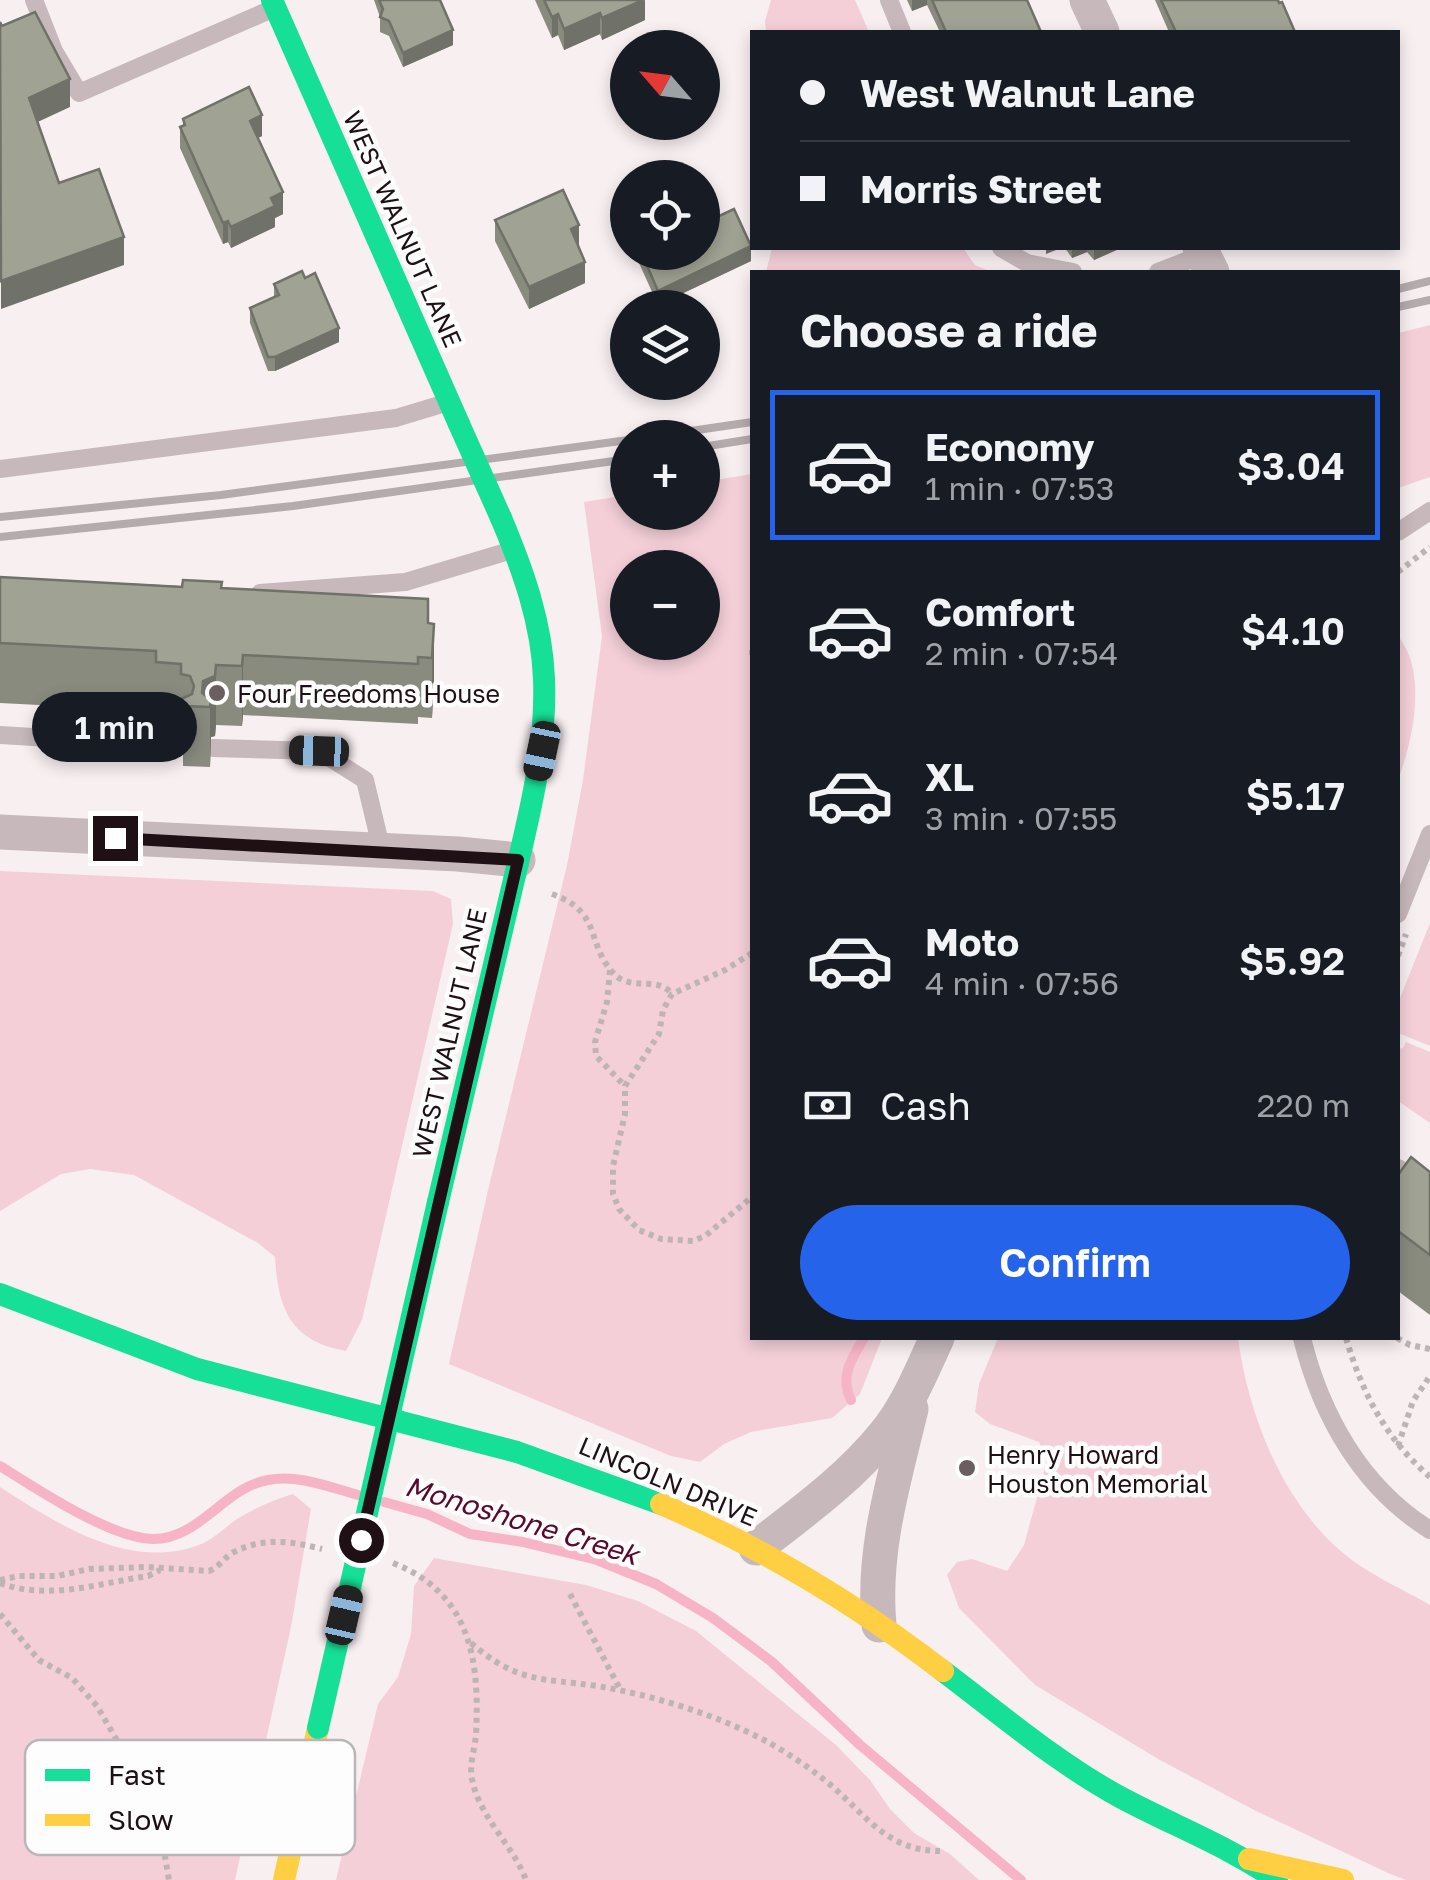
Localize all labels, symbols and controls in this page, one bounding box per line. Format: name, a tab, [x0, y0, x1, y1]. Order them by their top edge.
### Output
north arrow	[610, 30, 720, 140]
map controls	[610, 30, 720, 660]
text: West Walnut Lane	[860, 70, 1195, 115]
street label: WEST WALNUT LANE	[337, 106, 469, 352]
button: locate	[610, 160, 720, 270]
text: Morris Street	[860, 166, 1102, 211]
button: layers	[610, 290, 720, 400]
text: Choose a ride	[800, 303, 1098, 357]
button: +	[610, 420, 720, 530]
icon: car	[805, 420, 895, 510]
text: Economy	[925, 424, 1094, 469]
text: $3.04	[1237, 443, 1345, 488]
text: 1 min · 07:53	[925, 469, 1114, 507]
button: −	[610, 550, 720, 660]
icon: car	[805, 585, 895, 675]
text: Comfort	[925, 589, 1075, 634]
text: $4.10	[1241, 608, 1345, 653]
text: 2 min · 07:54	[925, 634, 1118, 672]
place label: Four Freedoms House	[237, 678, 500, 709]
marker: Four Freedoms House	[206, 682, 228, 704]
callout: 1 min	[32, 693, 198, 763]
text: 1 min	[74, 708, 155, 746]
car	[521, 719, 563, 783]
car	[288, 735, 350, 767]
icon: car	[805, 750, 895, 840]
text: XL	[925, 754, 974, 799]
text: $5.17	[1246, 773, 1345, 818]
text: 3 min · 07:55	[925, 799, 1117, 837]
route end	[93, 816, 138, 861]
street label: WEST WALNUT LANE	[405, 905, 493, 1161]
icon: car	[805, 915, 895, 1005]
text: Moto	[925, 919, 1019, 964]
text: $5.92	[1239, 938, 1345, 983]
text: 4 min · 07:56	[925, 964, 1119, 1002]
icon: cash	[800, 1078, 855, 1133]
text: Cash	[880, 1083, 971, 1128]
text: 220 m	[1257, 1086, 1350, 1124]
button: Confirm	[800, 1205, 1350, 1320]
street label: LINCOLN DRIVE	[574, 1430, 762, 1532]
place label: Henry Howard Houston Memorial	[987, 1439, 1208, 1499]
marker: Henry Howard Houston Memorial	[956, 1457, 978, 1479]
water label: Monoshone Creek	[401, 1469, 646, 1572]
route start	[339, 1518, 384, 1563]
car	[323, 1582, 365, 1648]
legend	[25, 1740, 355, 1855]
text: Fast	[108, 1758, 166, 1791]
text: Slow	[108, 1803, 174, 1836]

